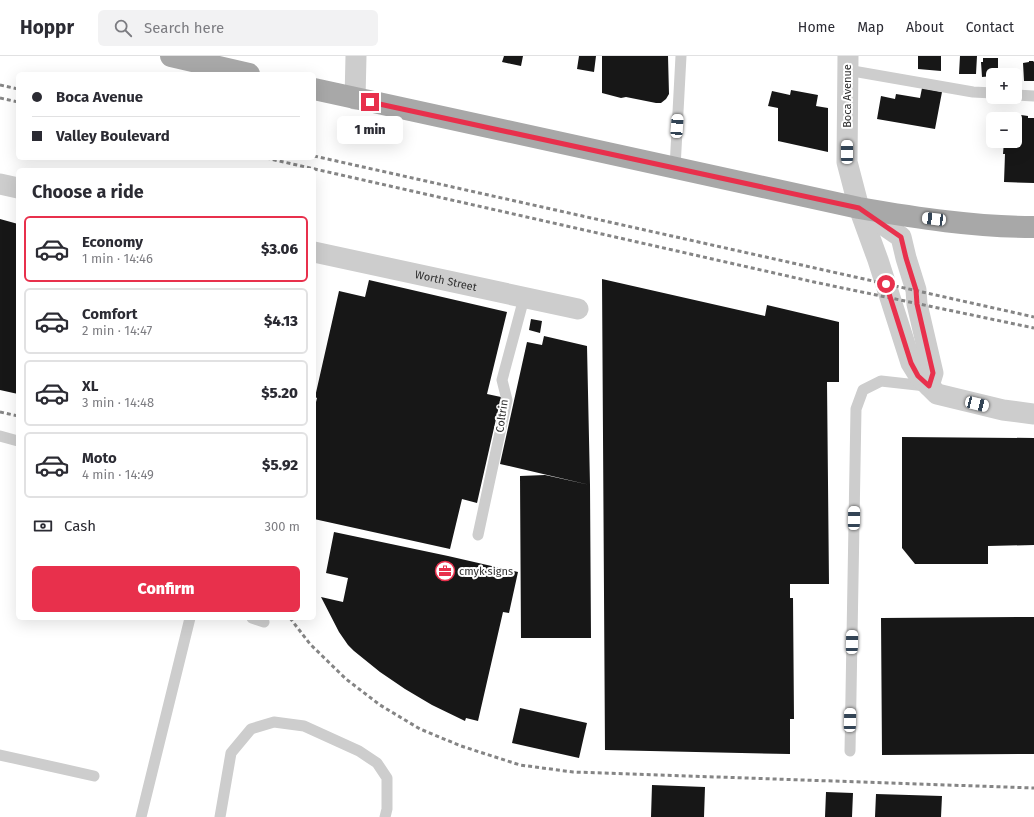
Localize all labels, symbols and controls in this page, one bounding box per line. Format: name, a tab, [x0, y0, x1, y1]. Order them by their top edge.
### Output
search box	[98, 10, 378, 46]
text: Hoppr	[20, 16, 74, 39]
icon: search	[112, 17, 134, 39]
text: Search here	[144, 19, 224, 37]
text: Home	[798, 19, 835, 36]
text: Map	[857, 19, 884, 36]
text: About	[906, 19, 944, 36]
text: Contact	[966, 19, 1014, 36]
street label: Boca Avenue	[841, 64, 854, 128]
map controls	[986, 68, 1022, 148]
button: +	[986, 68, 1022, 104]
text: Boca Avenue	[56, 88, 143, 106]
route end	[361, 93, 379, 111]
button: −	[986, 112, 1022, 148]
car	[670, 114, 684, 138]
callout: 1 min	[337, 116, 403, 144]
text: 1 min	[354, 122, 386, 137]
text: Valley Boulevard	[56, 127, 170, 145]
car	[841, 140, 853, 164]
text: Choose a ride	[32, 181, 144, 203]
car	[921, 212, 947, 226]
icon: car	[34, 231, 70, 267]
text: Economy	[82, 233, 143, 251]
text: $3.06	[261, 240, 298, 258]
text: 1 min · 14:46	[82, 251, 153, 266]
street label: Worth Street	[414, 267, 478, 293]
route start	[877, 275, 895, 293]
icon: car	[34, 303, 70, 339]
text: Comfort	[82, 305, 138, 323]
text: $4.13	[264, 312, 298, 330]
text: 2 min · 14:47	[82, 323, 152, 338]
icon: car	[34, 375, 70, 411]
text: XL	[82, 377, 98, 395]
text: $5.20	[261, 384, 298, 402]
text: 3 min · 14:48	[82, 395, 154, 410]
car	[964, 395, 990, 413]
street label: Coltrin	[493, 399, 511, 433]
icon: car	[34, 447, 70, 483]
text: Moto	[82, 449, 117, 467]
text: $5.92	[262, 456, 298, 474]
text: 4 min · 14:49	[82, 467, 154, 482]
car	[848, 506, 860, 530]
icon: cash	[32, 515, 54, 537]
text: Cash	[64, 517, 96, 535]
text: 300 m	[264, 519, 300, 534]
office icon: cmyk signs	[434, 560, 456, 582]
place label: cmyk signs	[459, 565, 513, 578]
button: Confirm	[32, 566, 300, 612]
car	[846, 630, 858, 654]
car	[844, 708, 856, 732]

